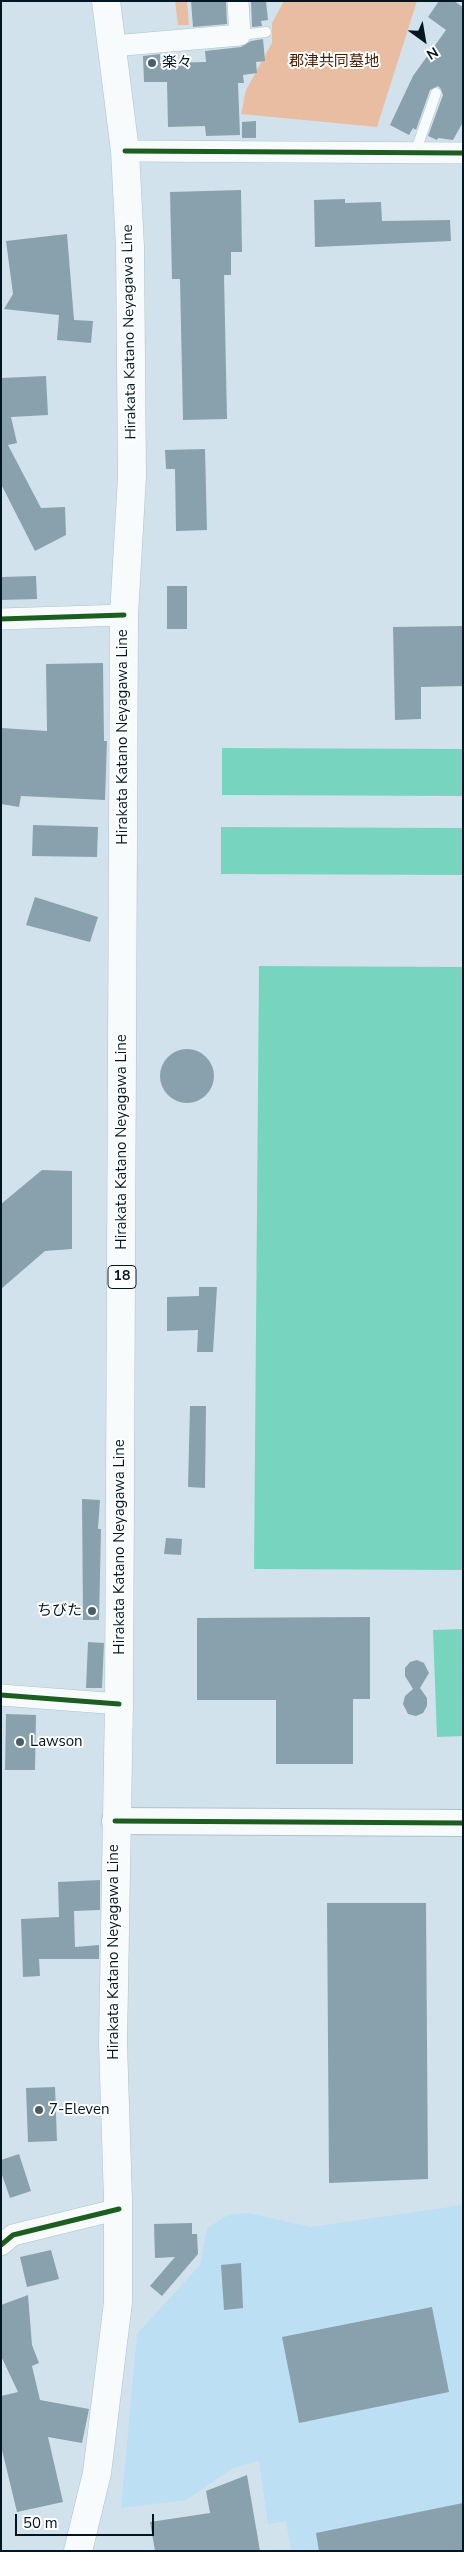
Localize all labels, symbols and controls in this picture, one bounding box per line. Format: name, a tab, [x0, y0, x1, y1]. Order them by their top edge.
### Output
north arrow	[399, 15, 449, 65]
text: N	[423, 42, 442, 64]
park label: 郡津共同墓地	[289, 53, 379, 71]
place label: 楽々	[162, 54, 192, 72]
marker: 楽々	[146, 57, 158, 69]
street label: Hirakata Katano Neyagawa Line	[119, 224, 141, 440]
street label: Hirakata Katano Neyagawa Line	[114, 629, 132, 845]
street label: Hirakata Katano Neyagawa Line	[113, 1034, 131, 1250]
road number: 18	[108, 1266, 136, 1288]
street label: Hirakata Katano Neyagawa Line	[111, 1439, 129, 1655]
place label: ちびた	[37, 1602, 82, 1620]
marker: ちびた	[86, 1605, 98, 1617]
place label: Lawson	[30, 1733, 83, 1751]
marker: Lawson	[14, 1736, 26, 1748]
street label: Hirakata Katano Neyagawa Line	[105, 1844, 123, 2060]
place label: 7-Eleven	[49, 2101, 109, 2119]
marker: 7-Eleven	[33, 2104, 45, 2116]
scale bar	[18, 2504, 156, 2536]
text: 50 m	[23, 2513, 58, 2533]

